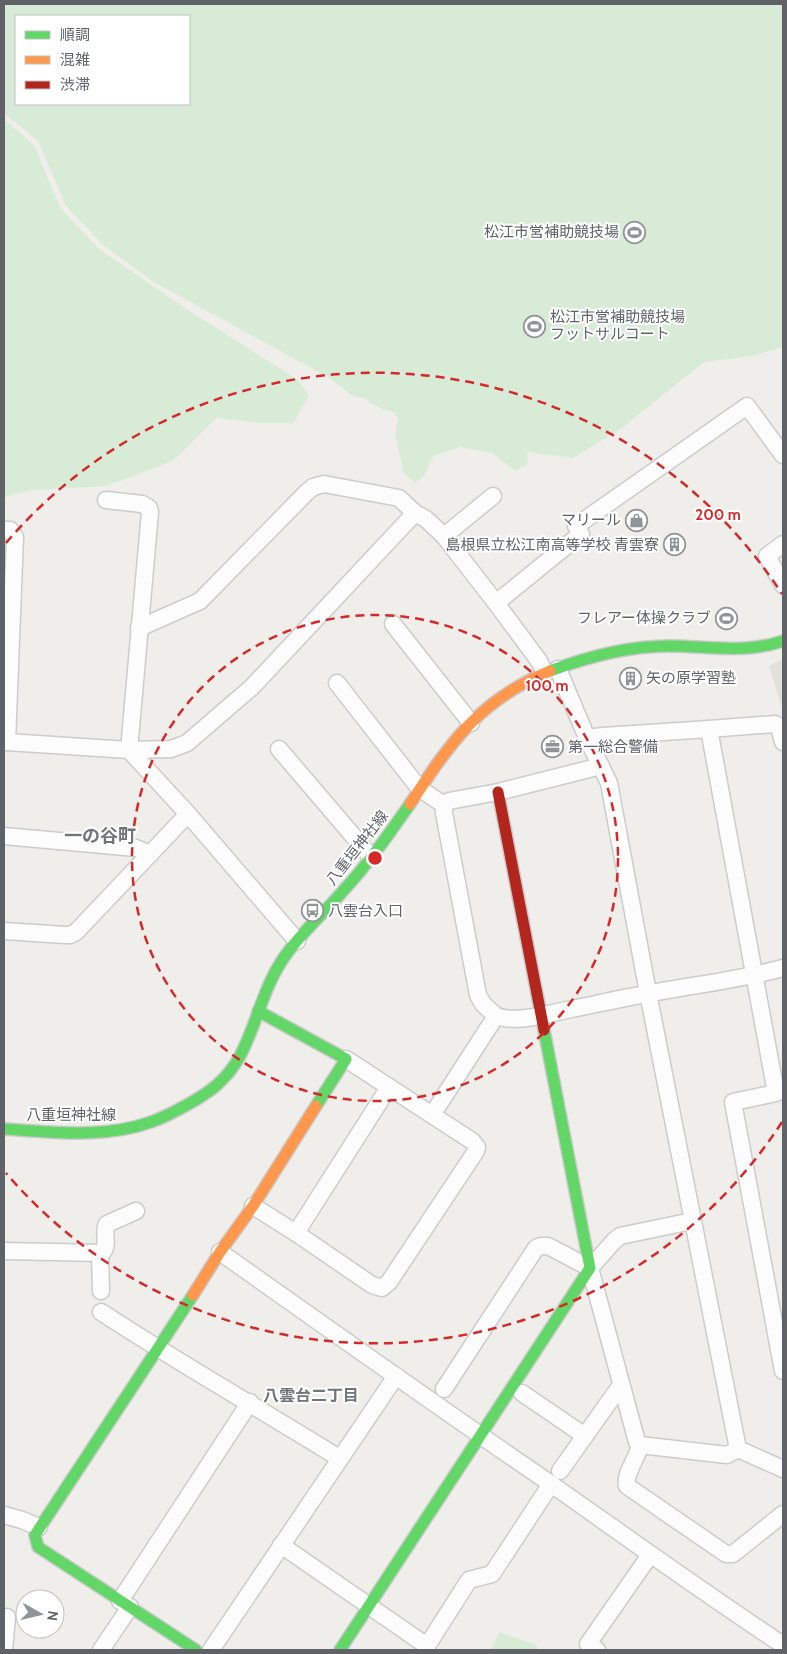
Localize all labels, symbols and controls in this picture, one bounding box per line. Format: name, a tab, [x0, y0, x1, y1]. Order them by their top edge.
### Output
legend	[15, 15, 190, 105]
text: 順調	[60, 26, 90, 44]
text: 混雑	[60, 51, 90, 69]
text: 渋滞	[60, 76, 90, 94]
sports icon: 松江市営補助競技場	[623, 220, 647, 244]
place label: 松江市営補助競技場	[484, 223, 619, 241]
place label: 松江市営補助競技場 フットサルコート	[550, 308, 685, 343]
sports icon: 松江市営補助競技場 フットサルコート	[522, 314, 546, 338]
text: 200 m	[695, 506, 741, 524]
shop icon: マリール	[625, 508, 649, 532]
place label: マリール	[561, 511, 621, 529]
building icon: 島根県立松江南高等学校 青雲寮	[663, 533, 687, 557]
place label: 島根県立松江南高等学校 青雲寮	[446, 536, 659, 554]
sports icon: フレアー体操クラブ	[715, 606, 739, 630]
place label: フレアー体操クラブ	[577, 609, 711, 627]
building icon: 矢の原学習塾	[618, 666, 642, 690]
place label: 矢の原学習塾	[646, 669, 736, 687]
text: 100 m	[525, 677, 569, 695]
office icon: 第一総合警備	[540, 735, 564, 759]
place label: 第一総合警備	[568, 738, 658, 756]
street label: 八重垣神社線	[322, 807, 392, 889]
district label: 一の谷町	[64, 825, 136, 847]
centre of rings	[366, 849, 384, 867]
bus stop icon: 八雲台入口	[300, 899, 324, 923]
place label: 八雲台入口	[328, 902, 403, 920]
street label: 八重垣神社線	[26, 1106, 116, 1124]
district label: 八雲台二丁目	[263, 1386, 359, 1405]
north arrow	[15, 1589, 65, 1639]
text: N	[43, 1610, 62, 1622]

